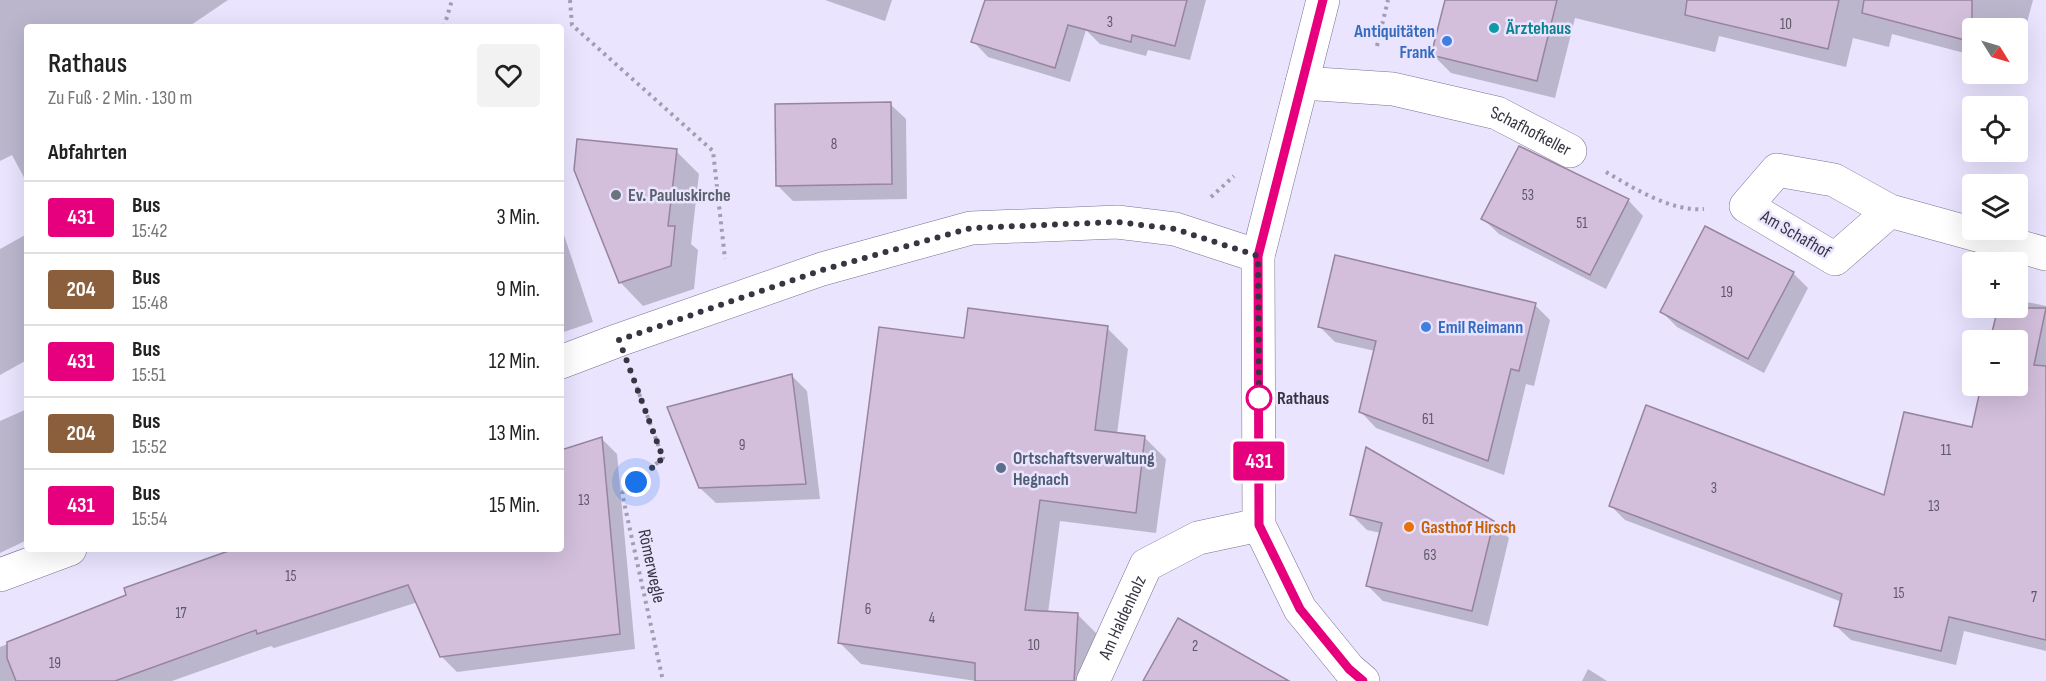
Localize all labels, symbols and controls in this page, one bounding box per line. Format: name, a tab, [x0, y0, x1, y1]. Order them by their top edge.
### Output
house number: 3	[1107, 13, 1113, 32]
house number: 10	[1780, 15, 1792, 34]
place label: Ärztehaus	[1505, 18, 1571, 39]
north arrow	[1962, 18, 2028, 84]
map controls	[1962, 18, 2028, 396]
place label: Antiquitäten Frank	[1353, 21, 1435, 63]
marker: Ärztehaus	[1487, 21, 1501, 35]
marker: Antiquitäten Frank	[1440, 34, 1454, 48]
button: heart	[477, 44, 540, 107]
text: Rathaus	[48, 47, 127, 80]
text: Zu Fuß · 2 Min. · 130 m	[48, 86, 192, 110]
button: locate	[1962, 96, 2028, 162]
street label: Schafhofkeller	[1489, 102, 1574, 161]
house number: 8	[831, 135, 837, 154]
text: Abfahrten	[48, 139, 127, 166]
button: layers	[1962, 174, 2028, 240]
place label: Ev. Pauluskirche	[628, 185, 731, 206]
house number: 53	[1522, 186, 1534, 205]
marker: Ev. Pauluskirche	[609, 188, 623, 202]
text: Bus	[132, 192, 161, 219]
text: 3 Min.	[497, 204, 540, 231]
text: 431	[67, 205, 95, 230]
street label: Am Schafhof	[1756, 205, 1835, 263]
house number: 51	[1576, 214, 1588, 233]
text: 15:42	[132, 219, 168, 243]
button: +	[1962, 252, 2028, 318]
text: Bus	[132, 264, 161, 291]
text: 9 Min.	[496, 276, 540, 303]
text: 204	[67, 277, 95, 302]
house number: 19	[1721, 283, 1733, 302]
text: 15:48	[132, 291, 168, 315]
place label: Emil Reimann	[1438, 317, 1523, 338]
marker: Emil Reimann	[1419, 320, 1433, 334]
button: −	[1962, 330, 2028, 396]
text: Bus	[132, 336, 161, 363]
text: 12 Min.	[489, 348, 540, 375]
text: 431	[67, 349, 95, 374]
text: 15:51	[132, 363, 166, 387]
marker: Rathaus	[1246, 385, 1272, 411]
place label: Rathaus	[1277, 388, 1329, 409]
text: Bus	[132, 408, 161, 435]
house number: 61	[1422, 410, 1435, 429]
text: 13 Min.	[489, 420, 540, 447]
text: 204	[67, 421, 95, 446]
text: 15:52	[132, 435, 167, 459]
house number: 9	[739, 436, 745, 455]
house number: 11	[1941, 441, 1952, 460]
line badge: 431	[1224, 442, 1294, 480]
place label: Ortschaftsverwaltung Hegnach	[1013, 448, 1155, 490]
text: 431	[1245, 449, 1273, 474]
marker: Ortschaftsverwaltung Hegnach	[994, 461, 1008, 475]
your location	[621, 467, 651, 497]
house number: 3	[1711, 479, 1717, 498]
text: Bus	[132, 480, 161, 507]
house number: 13	[578, 491, 590, 510]
text: 15 Min.	[489, 492, 540, 519]
text: 431	[67, 493, 95, 518]
house number: 13	[1928, 497, 1940, 516]
text: 15:54	[132, 507, 167, 531]
place label: Gasthof Hirsch	[1421, 517, 1516, 538]
marker: Gasthof Hirsch	[1402, 520, 1416, 534]
street label: Römerwegle	[633, 527, 670, 605]
house number: 63	[1424, 546, 1436, 565]
house number: 15	[285, 567, 297, 586]
street label: Am Haldenholz	[1094, 572, 1151, 663]
house number: 15	[1893, 584, 1905, 603]
house number: 7	[2031, 588, 2037, 607]
house number: 6	[865, 600, 871, 619]
house number: 17	[175, 604, 187, 623]
house number: 4	[929, 609, 935, 628]
house number: 10	[1028, 636, 1040, 655]
house number: 2	[1192, 637, 1198, 656]
house number: 19	[49, 654, 61, 673]

